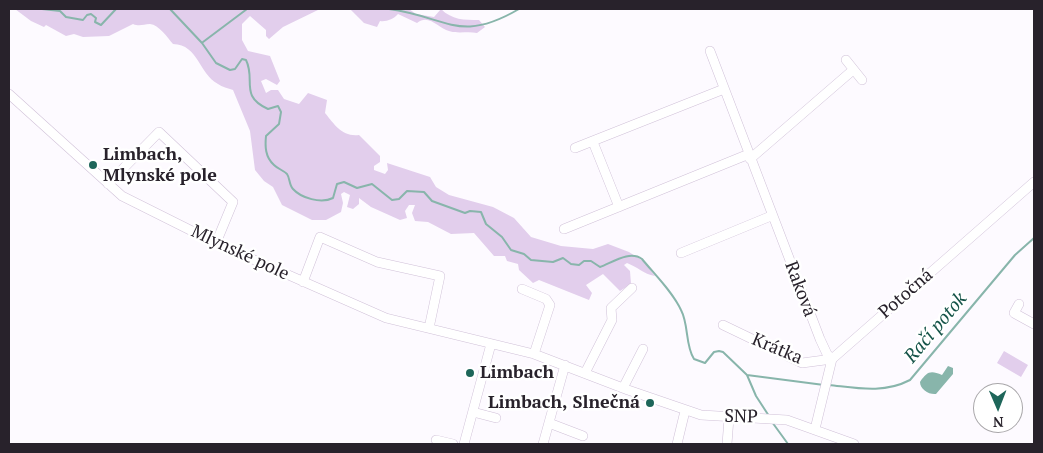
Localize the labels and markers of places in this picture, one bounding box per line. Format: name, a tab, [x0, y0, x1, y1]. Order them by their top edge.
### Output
place label: Limbach, Mlynské pole	[103, 144, 217, 186]
marker: Limbach, Mlynské pole	[87, 159, 99, 171]
place label: Limbach	[480, 362, 554, 384]
marker: Limbach	[464, 367, 476, 379]
place label: Limbach, Slnečná	[488, 392, 640, 414]
marker: Limbach, Slnečná	[644, 397, 656, 409]

